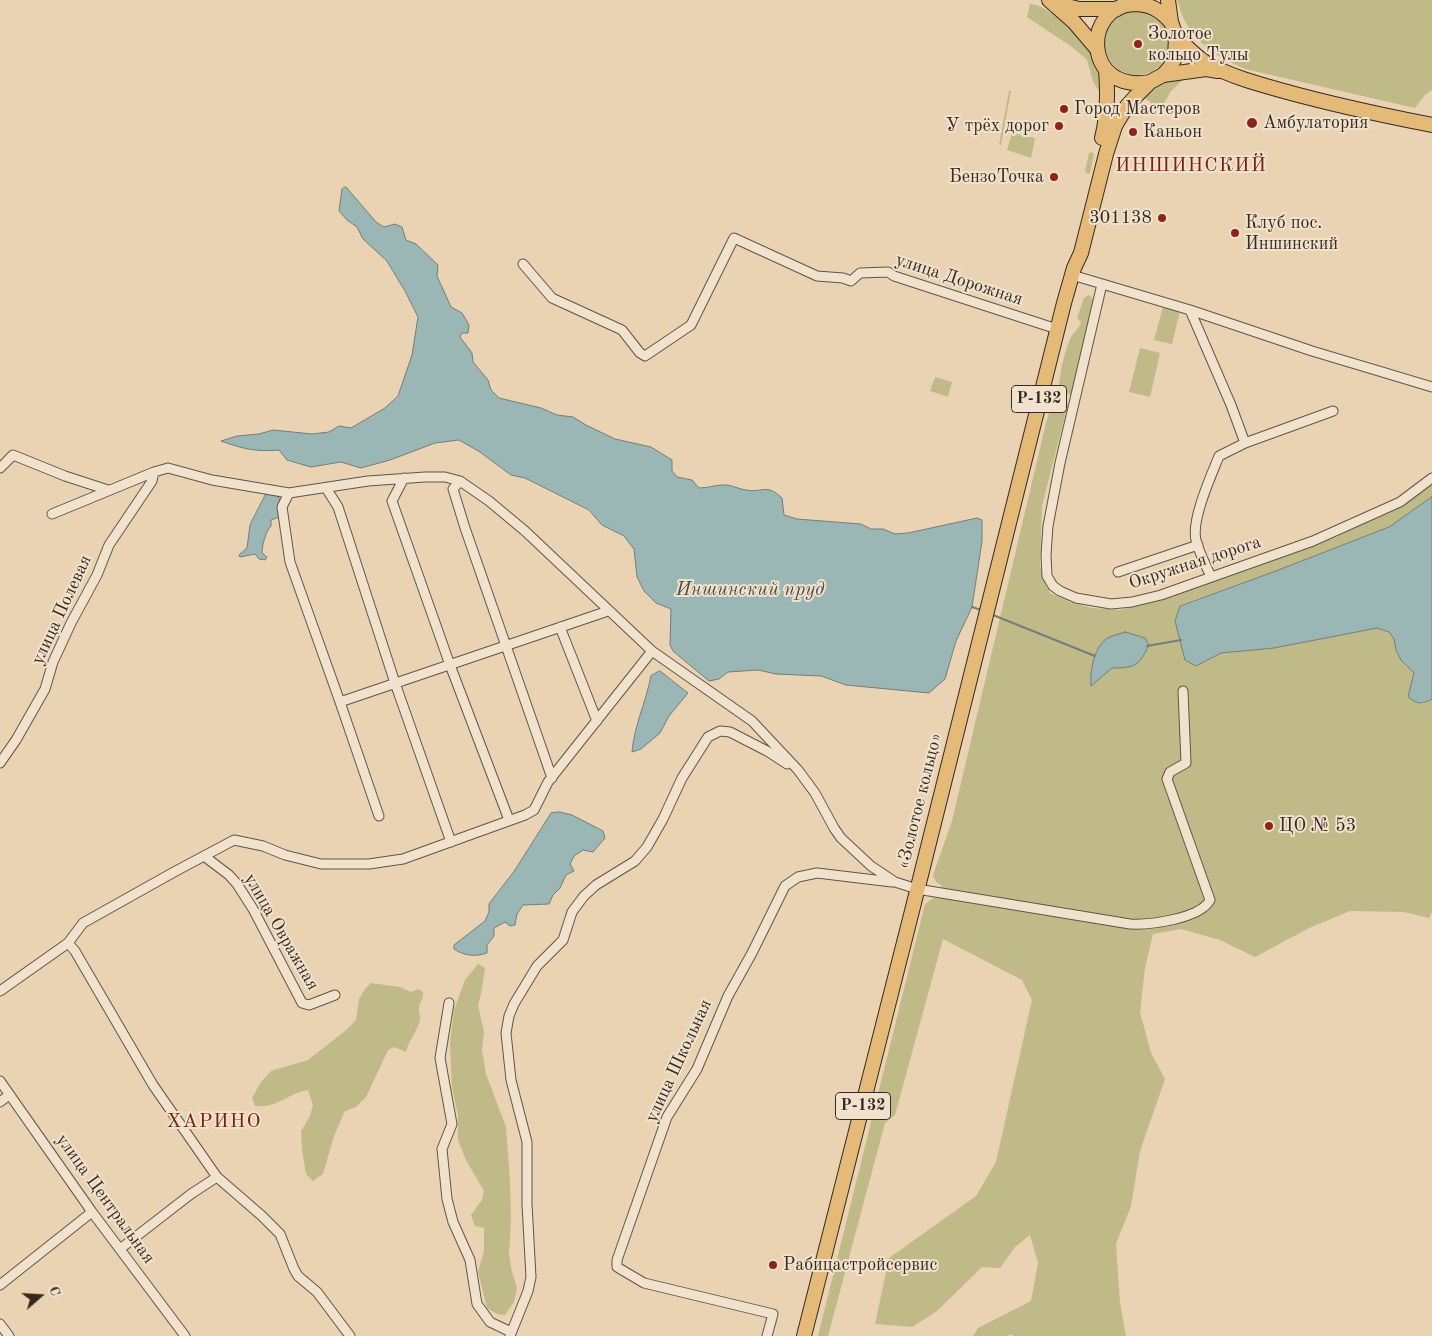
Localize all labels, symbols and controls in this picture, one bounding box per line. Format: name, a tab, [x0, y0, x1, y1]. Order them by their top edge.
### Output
place label: Золотое кольцо Тулы	[1148, 23, 1249, 66]
marker: Золотое кольцо Тулы	[1132, 38, 1144, 50]
place label: Город Мастеров	[1074, 98, 1200, 120]
marker: Город Мастеров	[1058, 103, 1070, 115]
place label: Амбулатория	[1263, 112, 1368, 134]
place label: У трёх дорог	[946, 115, 1049, 137]
marker: Амбулатория	[1245, 116, 1259, 130]
marker: У трёх дорог	[1053, 120, 1065, 132]
place label: Каньон	[1143, 121, 1202, 143]
marker: Каньон	[1127, 126, 1139, 138]
district label: ИНШИНСКИЙ	[1114, 154, 1268, 178]
place label: БензоТочка	[949, 166, 1044, 188]
marker: БензоТочка	[1048, 171, 1060, 183]
place label: 301138	[1089, 207, 1152, 229]
marker: 301138	[1156, 212, 1168, 224]
place label: Клуб пос. Иншинский	[1245, 212, 1338, 254]
marker: Клуб пос. Иншинский	[1229, 227, 1241, 239]
street label: улица Дорожная	[893, 249, 1025, 311]
road number: Р-132	[1012, 386, 1066, 412]
street label: Окружная дорога	[1126, 531, 1264, 595]
street label: улица Полевая	[27, 552, 97, 668]
water label: Иншинский пруд	[676, 579, 824, 601]
street label: «Золотое кольцо»	[893, 731, 947, 871]
place label: ЦО № 53	[1279, 815, 1356, 837]
marker: ЦО № 53	[1263, 820, 1275, 832]
street label: улица Овражная	[239, 870, 323, 994]
street label: улица Школьная	[641, 996, 717, 1126]
road number: Р-132	[836, 1092, 890, 1120]
district label: ХАРИНО	[166, 1110, 262, 1134]
street label: улица Центральная	[51, 1130, 159, 1268]
place label: Рабицастройсервис	[783, 1254, 937, 1276]
marker: Рабицастройсервис	[767, 1259, 779, 1271]
north arrow	[15, 1271, 65, 1321]
text: С	[46, 1284, 62, 1298]

